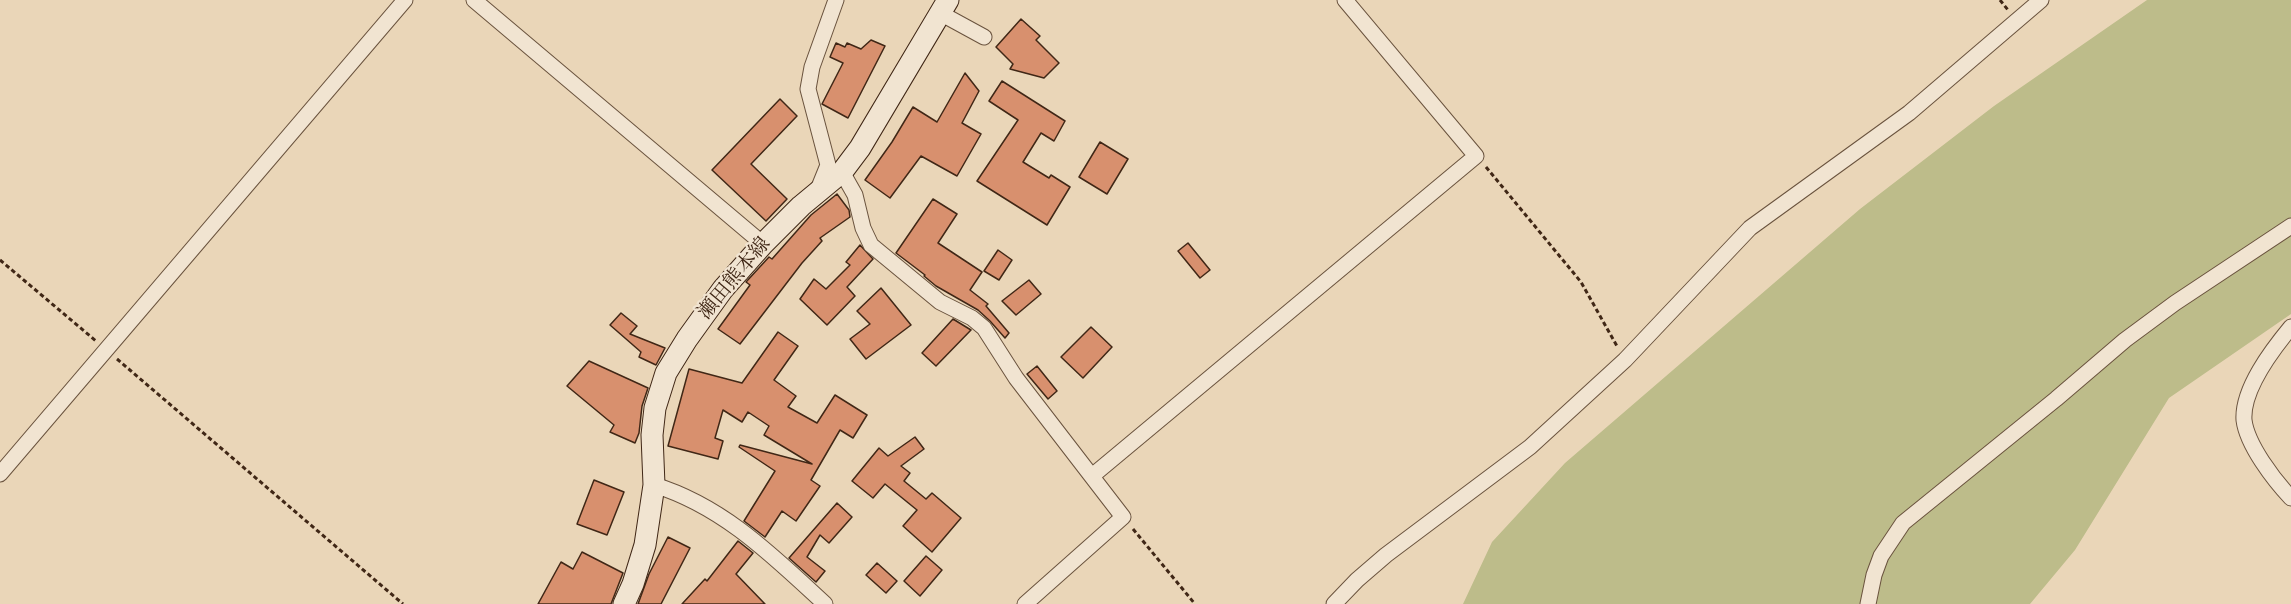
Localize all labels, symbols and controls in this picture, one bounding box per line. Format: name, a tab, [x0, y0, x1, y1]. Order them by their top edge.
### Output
street label: 瀬田熊本線	[694, 233, 776, 325]

